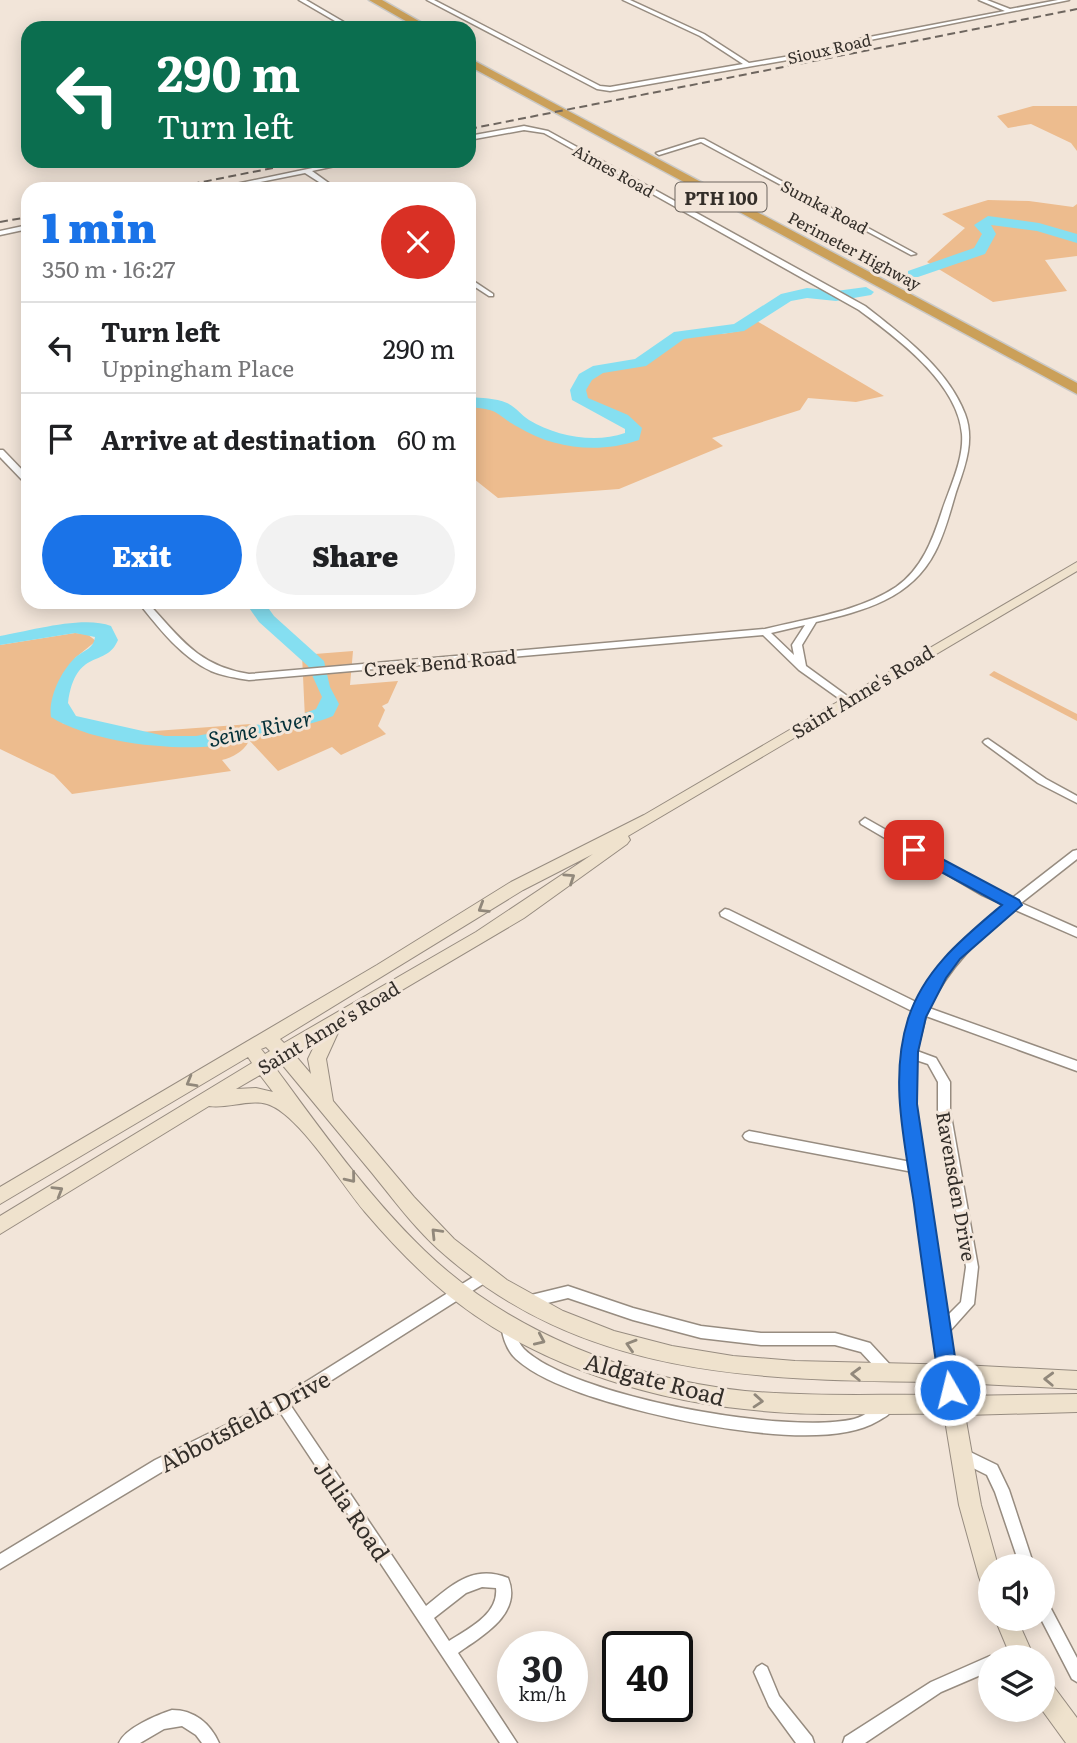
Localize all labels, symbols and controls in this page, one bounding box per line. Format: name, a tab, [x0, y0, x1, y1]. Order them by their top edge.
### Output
street label: Sioux Road	[785, 27, 874, 69]
text: 290 m	[157, 34, 300, 107]
icon: left	[42, 49, 133, 140]
text: Turn left	[157, 101, 294, 149]
street label: Aimes Road	[569, 138, 659, 202]
street label: Sumka Road	[777, 173, 873, 239]
road number: PTH 100	[676, 182, 766, 212]
text: 1 min	[42, 194, 157, 256]
button: close	[381, 205, 455, 279]
street label: Perimeter Highway	[784, 205, 926, 296]
text: 350 m · 16:27	[42, 251, 175, 285]
text: Turn left	[101, 311, 220, 350]
text: 290 m	[383, 328, 455, 367]
icon: left	[42, 329, 80, 367]
text: Uppingham Place	[101, 350, 294, 384]
text: Arrive at destination	[101, 419, 376, 458]
text: 60 m	[397, 419, 456, 458]
icon: arrive	[42, 420, 80, 458]
button: Exit	[42, 515, 242, 595]
button: Share	[256, 515, 455, 595]
street label: Saint Anne's Road	[786, 637, 939, 745]
street label: Creek Bend Road	[363, 641, 518, 683]
water label: Seine River	[205, 701, 315, 753]
pin	[884, 820, 944, 880]
icon: arrive	[895, 831, 933, 869]
one-way arrow	[563, 873, 576, 886]
one-way arrow	[478, 899, 491, 912]
street label: Saint Anne's Road	[252, 973, 405, 1081]
one-way arrow	[186, 1074, 199, 1087]
street label: Ravensden Drive	[930, 1109, 984, 1263]
one-way arrow	[343, 1171, 356, 1183]
one-way arrow	[51, 1186, 64, 1199]
one-way arrow	[431, 1228, 444, 1241]
one-way arrow	[533, 1332, 545, 1346]
one-way arrow	[625, 1339, 637, 1354]
street label: Aldgate Road	[581, 1343, 729, 1413]
position arrow	[913, 1353, 987, 1427]
street label: Abbotsfield Drive	[153, 1361, 335, 1479]
one-way arrow	[850, 1366, 861, 1382]
one-way arrow	[1043, 1371, 1054, 1386]
one-way arrow	[753, 1394, 764, 1409]
street label: Julia Road	[307, 1453, 399, 1567]
map controls	[978, 1554, 1055, 1722]
button: sound	[978, 1554, 1055, 1631]
speed limit sign: 40	[602, 1631, 693, 1722]
text: 30	[522, 1641, 563, 1693]
button: layers	[978, 1645, 1055, 1722]
text: km/h	[519, 1680, 566, 1707]

